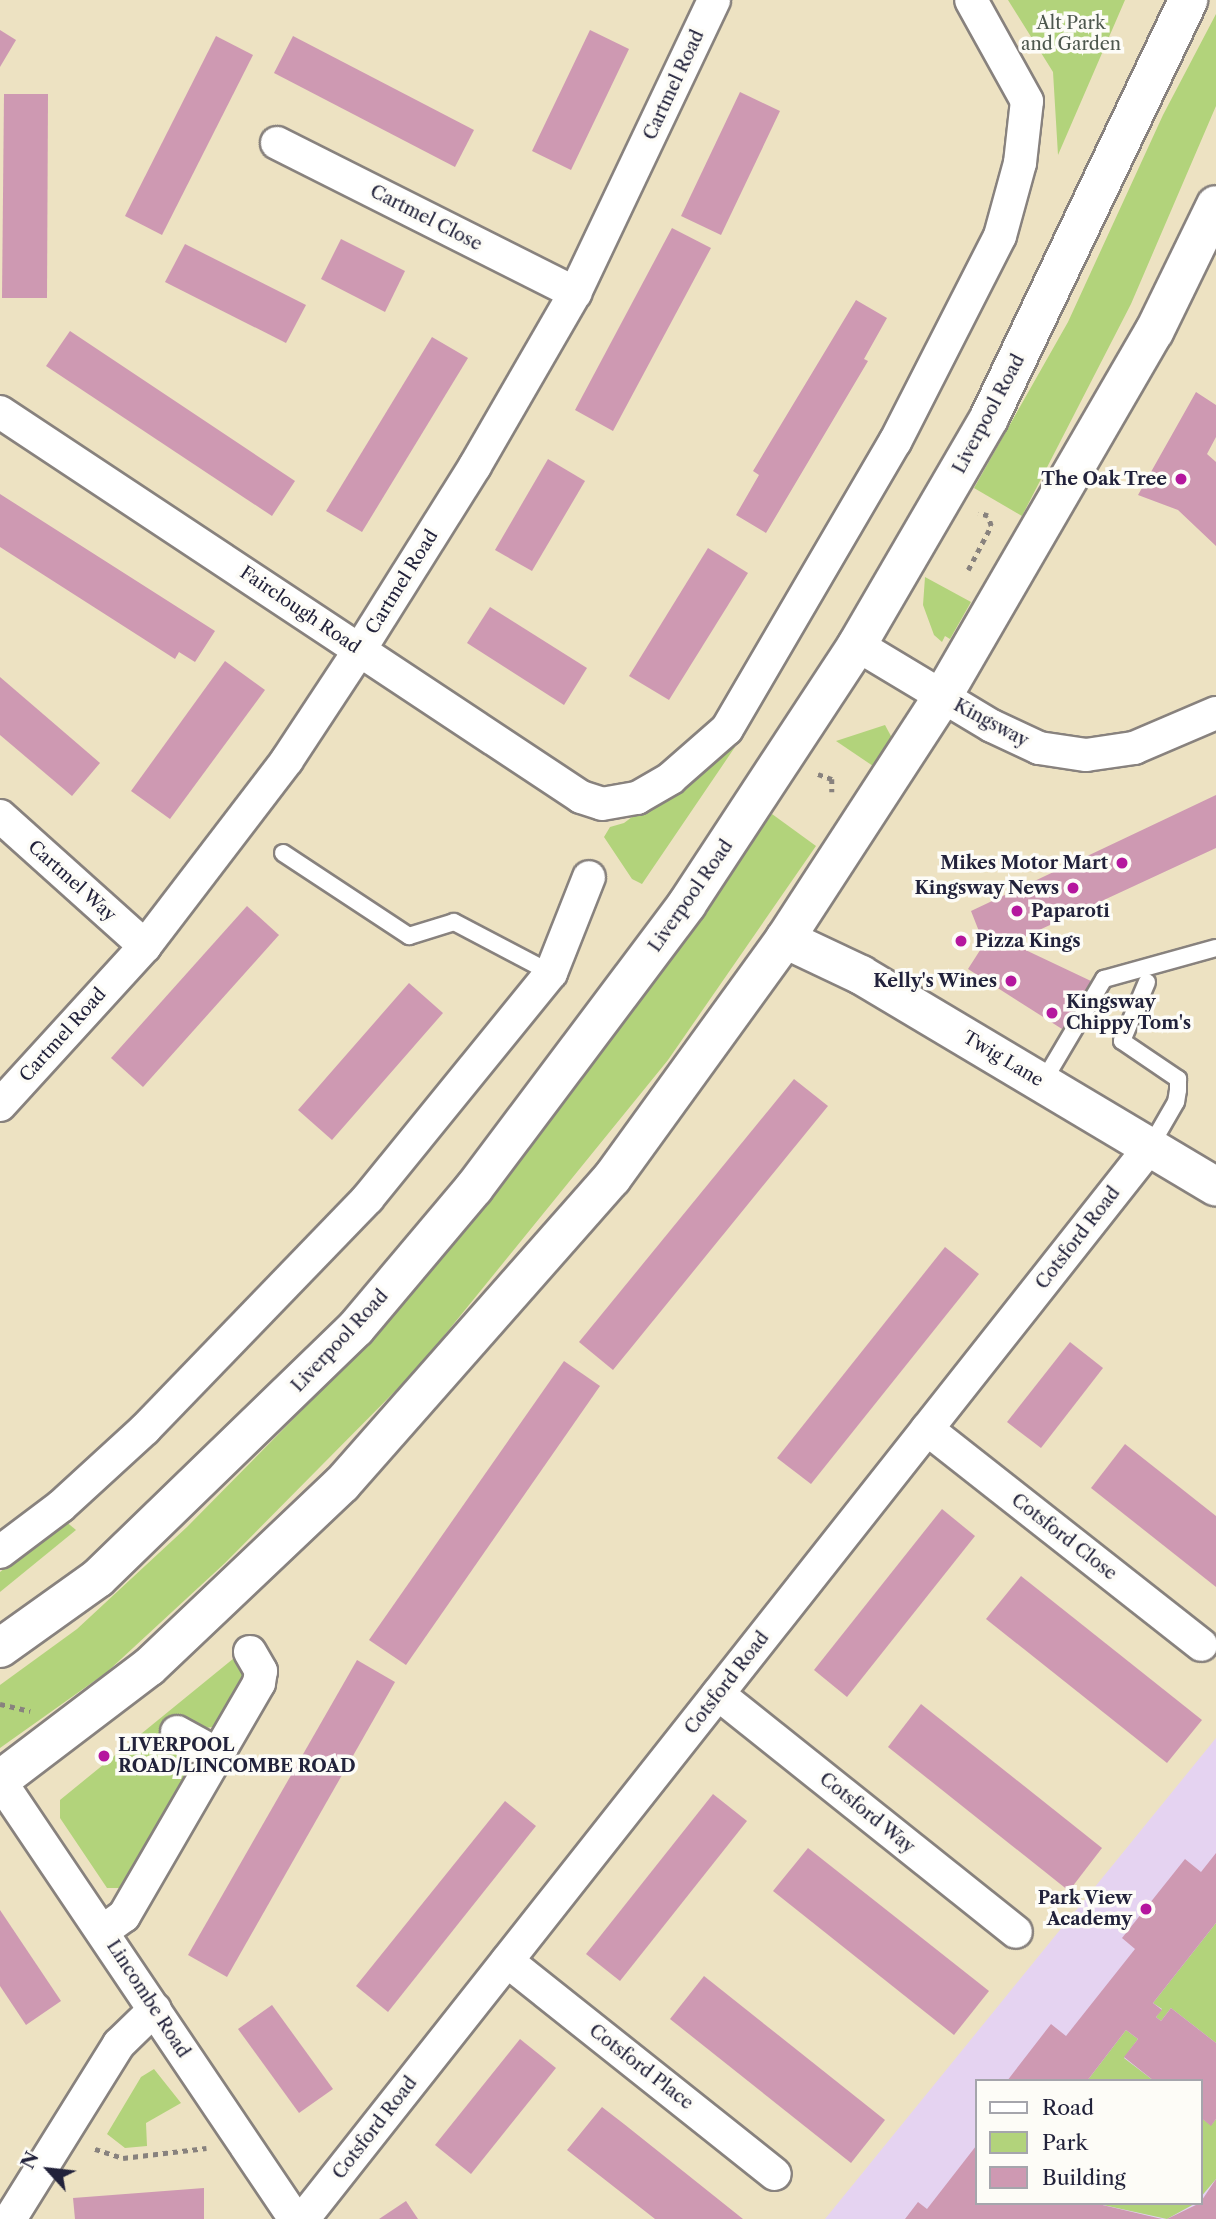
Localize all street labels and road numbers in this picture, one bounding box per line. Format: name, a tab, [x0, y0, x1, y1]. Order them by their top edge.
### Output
street label: Cartmel Road	[639, 27, 709, 143]
street label: Cartmel Close	[367, 181, 485, 255]
street label: Liverpool Road	[949, 351, 1029, 477]
street label: Cartmel Road	[361, 526, 443, 638]
street label: Fairclough Road	[236, 562, 364, 658]
street label: Kingsway	[950, 694, 1032, 752]
street label: Cartmel Way	[23, 836, 121, 926]
street label: Liverpool Road	[644, 836, 738, 956]
street label: Cartmel Road	[15, 984, 111, 1086]
street label: Twig Lane	[959, 1027, 1047, 1091]
street label: Cotsford Road	[1031, 1183, 1125, 1293]
street label: Liverpool Road	[287, 1285, 393, 1397]
street label: Cotsford Close	[1007, 1489, 1121, 1585]
street label: Cotsford Road	[680, 1628, 774, 1738]
street label: Cotsford Way	[815, 1768, 919, 1858]
street label: Lincombe Road	[102, 1936, 194, 2062]
street label: Cotsford Place	[585, 2020, 697, 2114]
street label: Cotsford Road	[328, 2073, 422, 2183]

